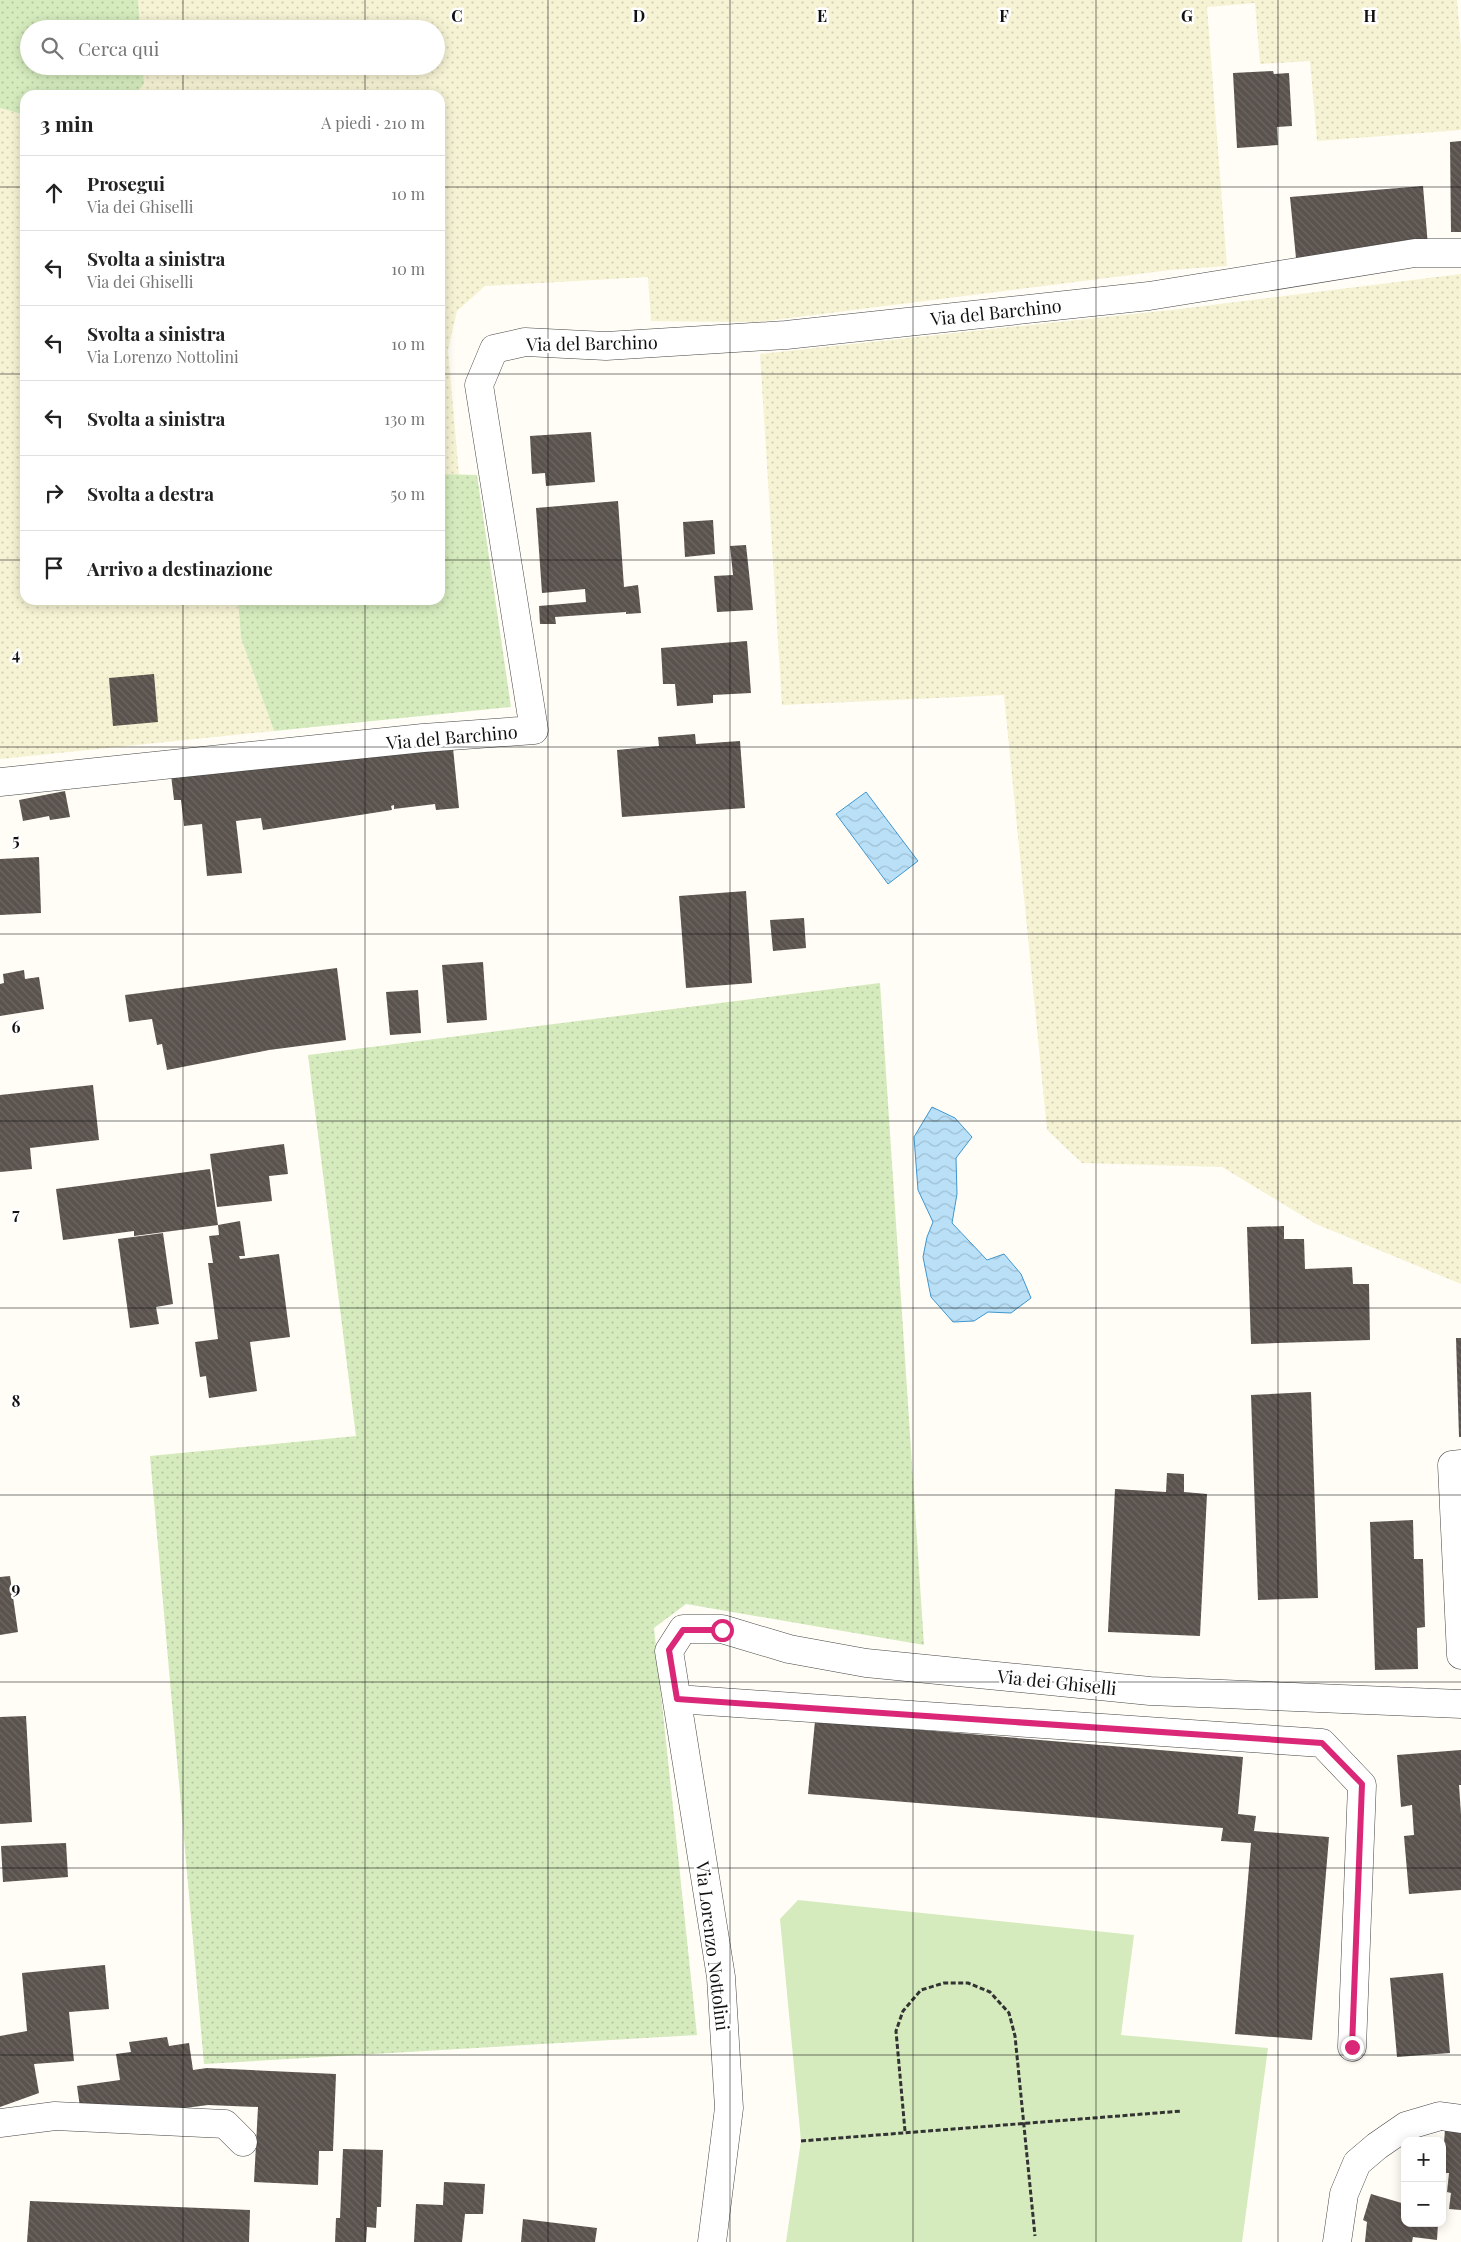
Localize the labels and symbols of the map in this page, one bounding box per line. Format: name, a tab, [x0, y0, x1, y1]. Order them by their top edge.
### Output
text: C	[451, 5, 463, 26]
text: D	[633, 5, 645, 26]
text: E	[817, 5, 827, 26]
text: F	[999, 5, 1009, 26]
text: G	[1181, 5, 1193, 26]
text: H	[1364, 5, 1377, 26]
street label: Via del Barchino	[928, 293, 1063, 331]
street label: Via del Barchino	[525, 330, 658, 356]
text: 4	[12, 643, 20, 664]
street label: Via del Barchino	[384, 719, 519, 755]
text: 5	[12, 829, 20, 850]
text: 6	[12, 1016, 21, 1037]
text: 7	[12, 1203, 20, 1224]
text: 8	[12, 1390, 21, 1411]
text: 9	[12, 1577, 21, 1598]
route start	[711, 1619, 734, 1642]
street label: Via dei Ghiselli	[995, 1664, 1118, 1700]
street label: Via Lorenzo Nottolini	[691, 1859, 735, 2032]
route end	[1341, 2036, 1364, 2059]

